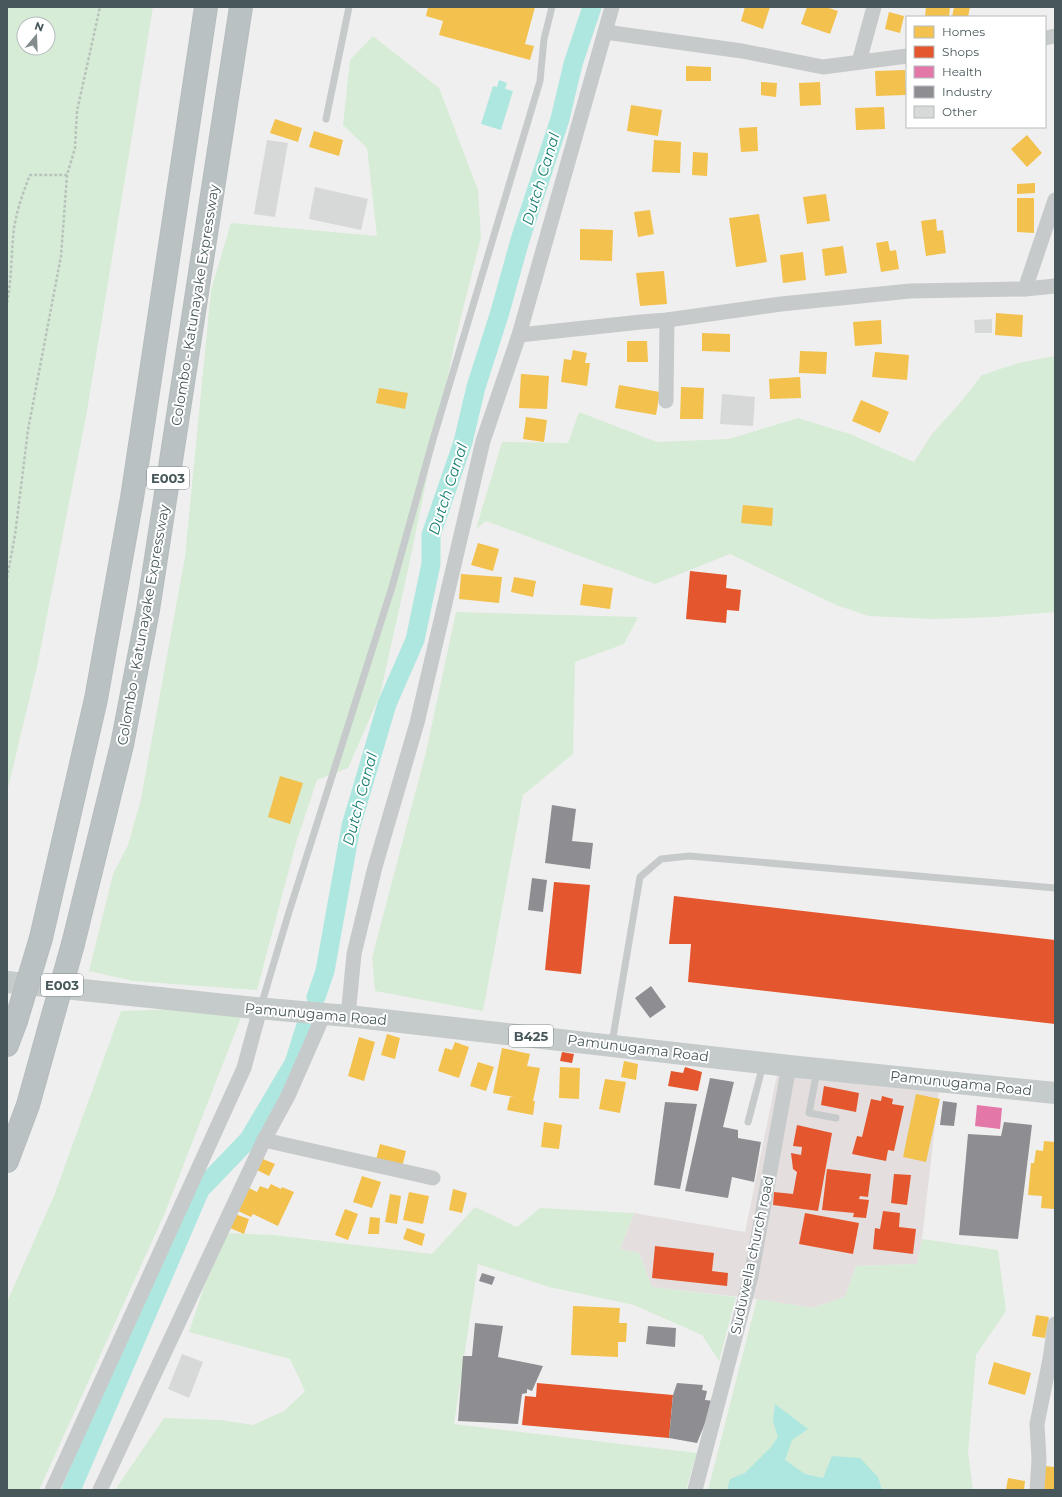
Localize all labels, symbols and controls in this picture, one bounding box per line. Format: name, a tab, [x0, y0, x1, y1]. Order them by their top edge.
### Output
north arrow	[16, 16, 56, 56]
legend	[906, 16, 1046, 128]
text: N	[33, 18, 46, 35]
text: Homes	[942, 24, 985, 39]
text: Shops	[942, 44, 979, 59]
text: Health	[942, 64, 982, 79]
text: Industry	[942, 84, 992, 99]
text: Other	[942, 104, 977, 119]
water label: Dutch Canal	[517, 130, 564, 227]
street label: Colombo - Katunayake Expressway	[167, 183, 223, 427]
water label: Dutch Canal	[424, 440, 471, 537]
road number: E003	[147, 467, 189, 489]
street label: Colombo - Katunayake Expressway	[113, 503, 173, 747]
water label: Dutch Canal	[338, 750, 381, 848]
road number: E003	[41, 974, 83, 996]
street label: Pamunugama Road	[244, 999, 388, 1029]
road number: B425	[509, 1025, 553, 1047]
street label: Pamunugama Road	[566, 1030, 710, 1066]
street label: Pamunugama Road	[889, 1067, 1033, 1099]
street label: Suduwella church road	[726, 1174, 778, 1336]

